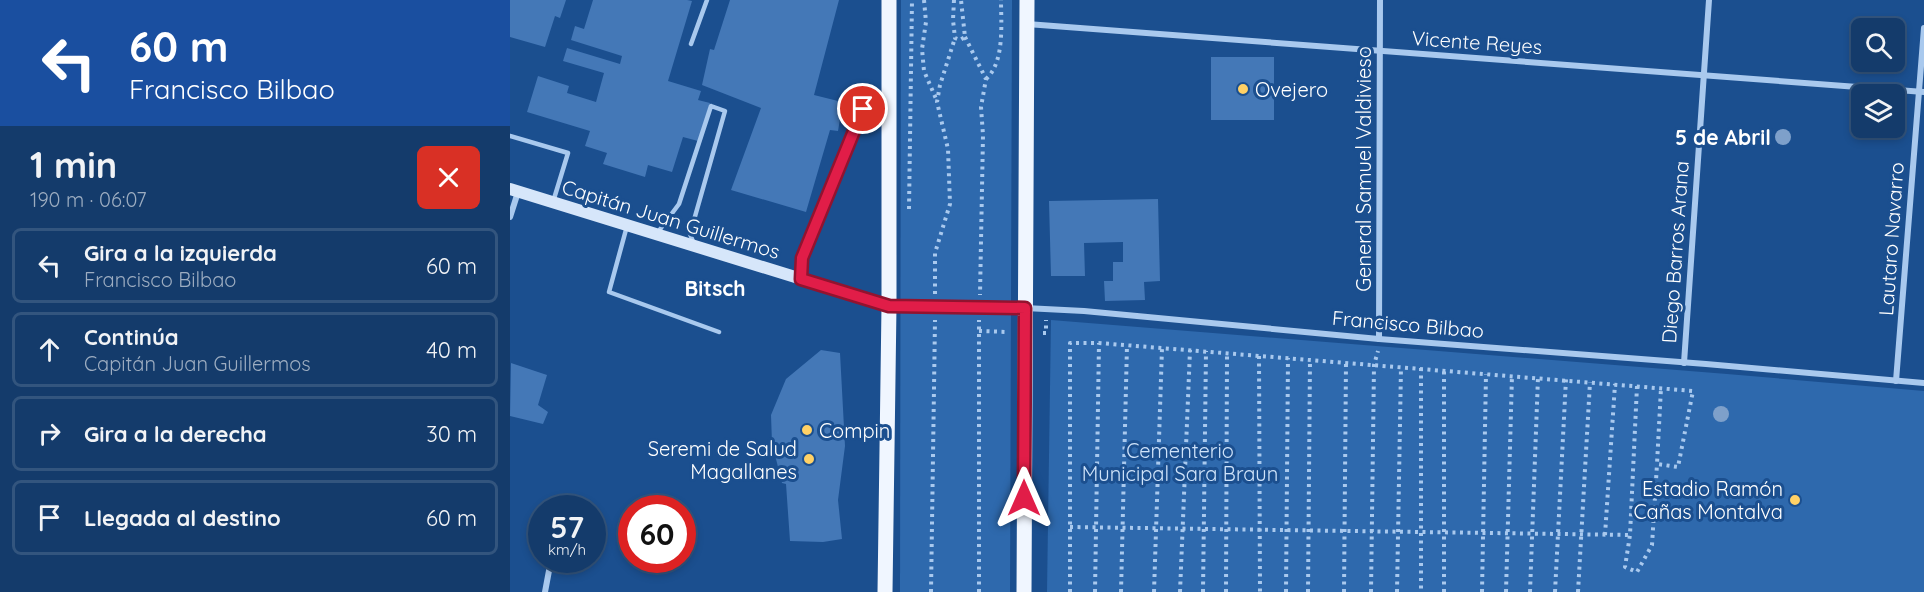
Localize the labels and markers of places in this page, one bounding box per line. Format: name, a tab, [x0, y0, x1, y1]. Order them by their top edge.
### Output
place label: Ovejero	[1255, 77, 1328, 102]
marker: Ovejero	[1236, 82, 1250, 96]
pin	[837, 83, 888, 134]
place label: Compin	[819, 418, 890, 443]
marker: Compin	[800, 423, 814, 437]
place label: Seremi de Salud Magallanes	[648, 436, 797, 484]
marker: Seremi de Salud Magallanes	[802, 452, 816, 466]
place label: Estadio Ramón Cañas Montalva	[1633, 476, 1783, 524]
marker: Estadio Ramón Cañas Montalva	[1788, 493, 1802, 507]

